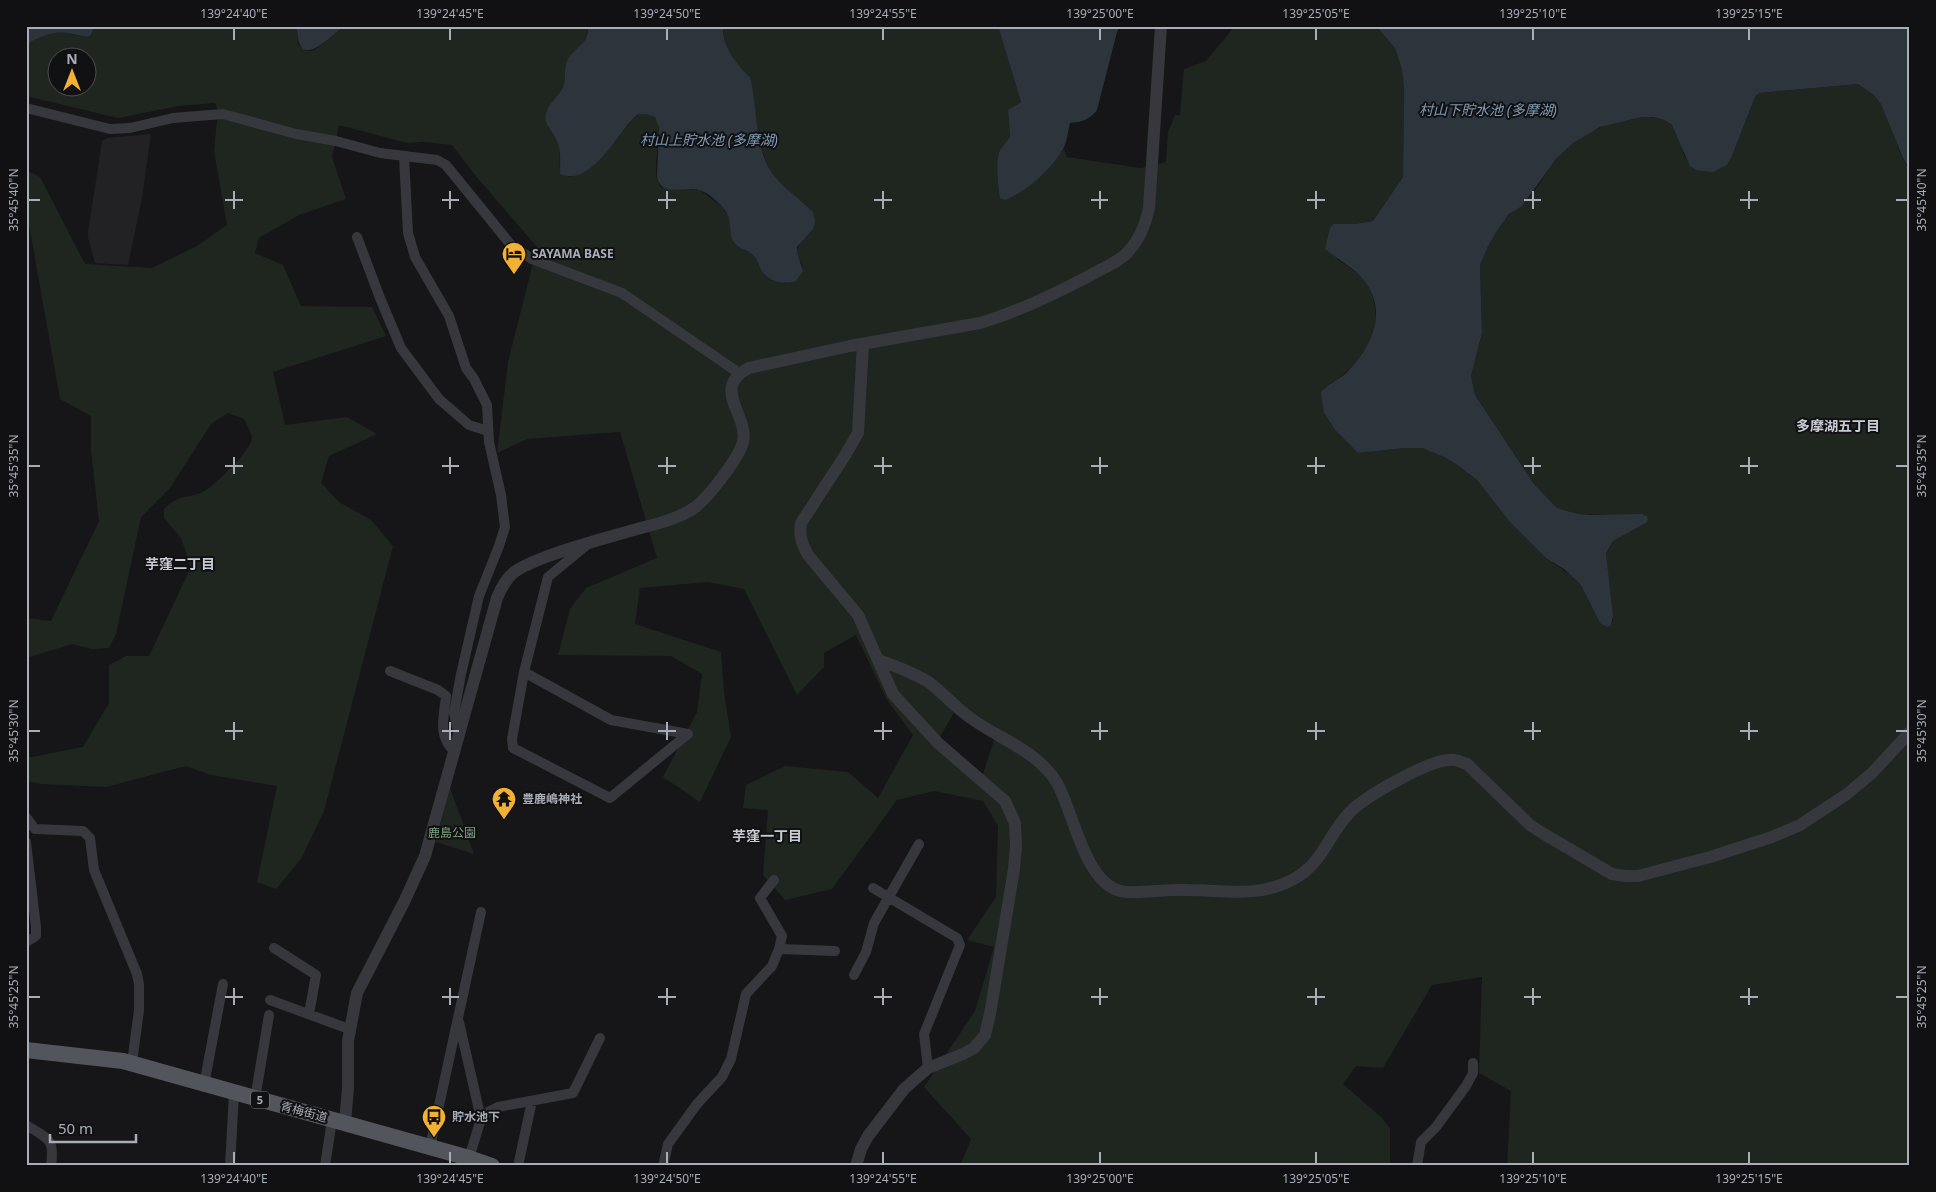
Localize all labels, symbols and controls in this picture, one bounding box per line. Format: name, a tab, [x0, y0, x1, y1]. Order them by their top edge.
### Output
text: 139°24'40"E	[200, 5, 268, 22]
text: 139°24'45"E	[416, 5, 484, 22]
text: 139°24'50"E	[633, 5, 701, 22]
text: 139°24'55"E	[849, 5, 917, 22]
text: 139°25'00"E	[1066, 5, 1134, 22]
text: 139°25'05"E	[1282, 5, 1350, 22]
text: 139°25'10"E	[1499, 5, 1567, 22]
text: 139°25'15"E	[1715, 5, 1783, 22]
north arrow	[48, 48, 98, 98]
text: N	[66, 49, 78, 68]
water label: 村山下貯水池 (多摩湖)	[1419, 100, 1557, 119]
water label: 村山上貯水池 (多摩湖)	[640, 130, 778, 149]
text: 35°45'40"N	[5, 168, 22, 232]
text: 35°45'40"N	[1913, 168, 1930, 232]
hotel icon: SAYAMA BASE	[501, 241, 527, 275]
place label: SAYAMA BASE	[532, 245, 614, 262]
district label: 多摩湖五丁目	[1796, 416, 1880, 435]
text: 35°45'35"N	[5, 434, 22, 498]
text: 35°45'35"N	[1913, 434, 1930, 498]
district label: 芋窪二丁目	[145, 554, 215, 573]
text: 35°45'30"N	[5, 699, 22, 763]
text: 35°45'30"N	[1913, 699, 1930, 763]
temple icon: 豊鹿嶋神社	[491, 786, 517, 820]
place label: 豊鹿嶋神社	[522, 790, 582, 807]
park label: 鹿島公園	[428, 824, 476, 841]
district label: 芋窪一丁目	[732, 826, 802, 845]
text: 35°45'25"N	[5, 965, 22, 1029]
text: 35°45'25"N	[1913, 965, 1930, 1029]
road number: 5	[251, 1092, 269, 1108]
street label: 青梅街道	[279, 1097, 330, 1126]
bus stop icon: 貯水池下	[421, 1104, 447, 1138]
place label: 貯水池下	[452, 1108, 500, 1125]
scale bar	[50, 1112, 136, 1144]
text: 50 m	[58, 1118, 93, 1138]
text: 139°24'40"E	[200, 1170, 268, 1187]
text: 139°24'45"E	[416, 1170, 484, 1187]
text: 139°24'50"E	[633, 1170, 701, 1187]
text: 139°24'55"E	[849, 1170, 917, 1187]
text: 139°25'00"E	[1066, 1170, 1134, 1187]
text: 139°25'05"E	[1282, 1170, 1350, 1187]
text: 139°25'10"E	[1499, 1170, 1567, 1187]
text: 139°25'15"E	[1715, 1170, 1783, 1187]

